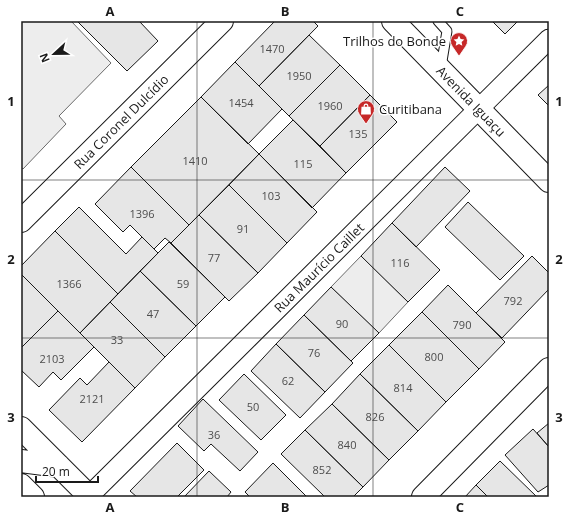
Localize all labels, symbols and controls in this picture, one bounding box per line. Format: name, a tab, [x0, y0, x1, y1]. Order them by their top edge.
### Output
text: A	[106, 2, 115, 20]
text: B	[281, 2, 290, 20]
text: C	[456, 2, 464, 20]
place icon: Trilhos do Bonde	[449, 31, 469, 56]
place label: Trilhos do Bonde	[343, 32, 446, 50]
north arrow	[34, 34, 74, 74]
house number: 1470	[259, 41, 285, 56]
text: N	[36, 51, 53, 65]
street label: Avenida Iguaçu	[433, 62, 510, 140]
house number: 1950	[286, 68, 312, 83]
street label: Rua Coronel Dulcídio	[70, 70, 172, 173]
text: 1	[7, 92, 15, 110]
text: 1	[555, 92, 563, 110]
house number: 1454	[228, 95, 254, 110]
house number: 1960	[317, 98, 343, 113]
shop icon: Curitibana	[356, 99, 376, 124]
place label: Curitibana	[379, 100, 442, 118]
house number: 135	[349, 126, 367, 141]
house number: 1410	[182, 153, 208, 168]
house number: 115	[294, 156, 312, 171]
house number: 103	[262, 188, 280, 203]
house number: 1396	[129, 206, 155, 221]
street label: Rua Maurício Caillet	[270, 219, 368, 316]
house number: 91	[237, 221, 249, 236]
text: 2	[7, 250, 15, 268]
house number: 77	[208, 250, 220, 265]
text: 2	[555, 250, 563, 268]
house number: 116	[391, 255, 409, 270]
house number: 1366	[56, 276, 82, 291]
house number: 59	[177, 276, 189, 291]
house number: 792	[504, 293, 522, 308]
house number: 47	[147, 306, 159, 321]
house number: 90	[336, 316, 348, 331]
house number: 790	[453, 317, 471, 332]
house number: 33	[111, 332, 123, 347]
house number: 76	[308, 345, 320, 360]
house number: 800	[425, 349, 443, 364]
house number: 2103	[39, 351, 65, 366]
house number: 62	[282, 373, 294, 388]
house number: 814	[394, 380, 413, 395]
house number: 2121	[79, 391, 105, 406]
house number: 50	[247, 399, 259, 414]
text: 3	[7, 408, 15, 426]
text: 3	[555, 408, 563, 426]
house number: 826	[366, 409, 384, 424]
house number: 36	[208, 427, 220, 442]
house number: 840	[338, 437, 356, 452]
scale bar	[36, 458, 98, 484]
house number: 852	[313, 462, 331, 477]
text: 20 m	[42, 463, 70, 480]
text: A	[106, 498, 115, 516]
text: B	[281, 498, 290, 516]
text: C	[456, 498, 464, 516]

